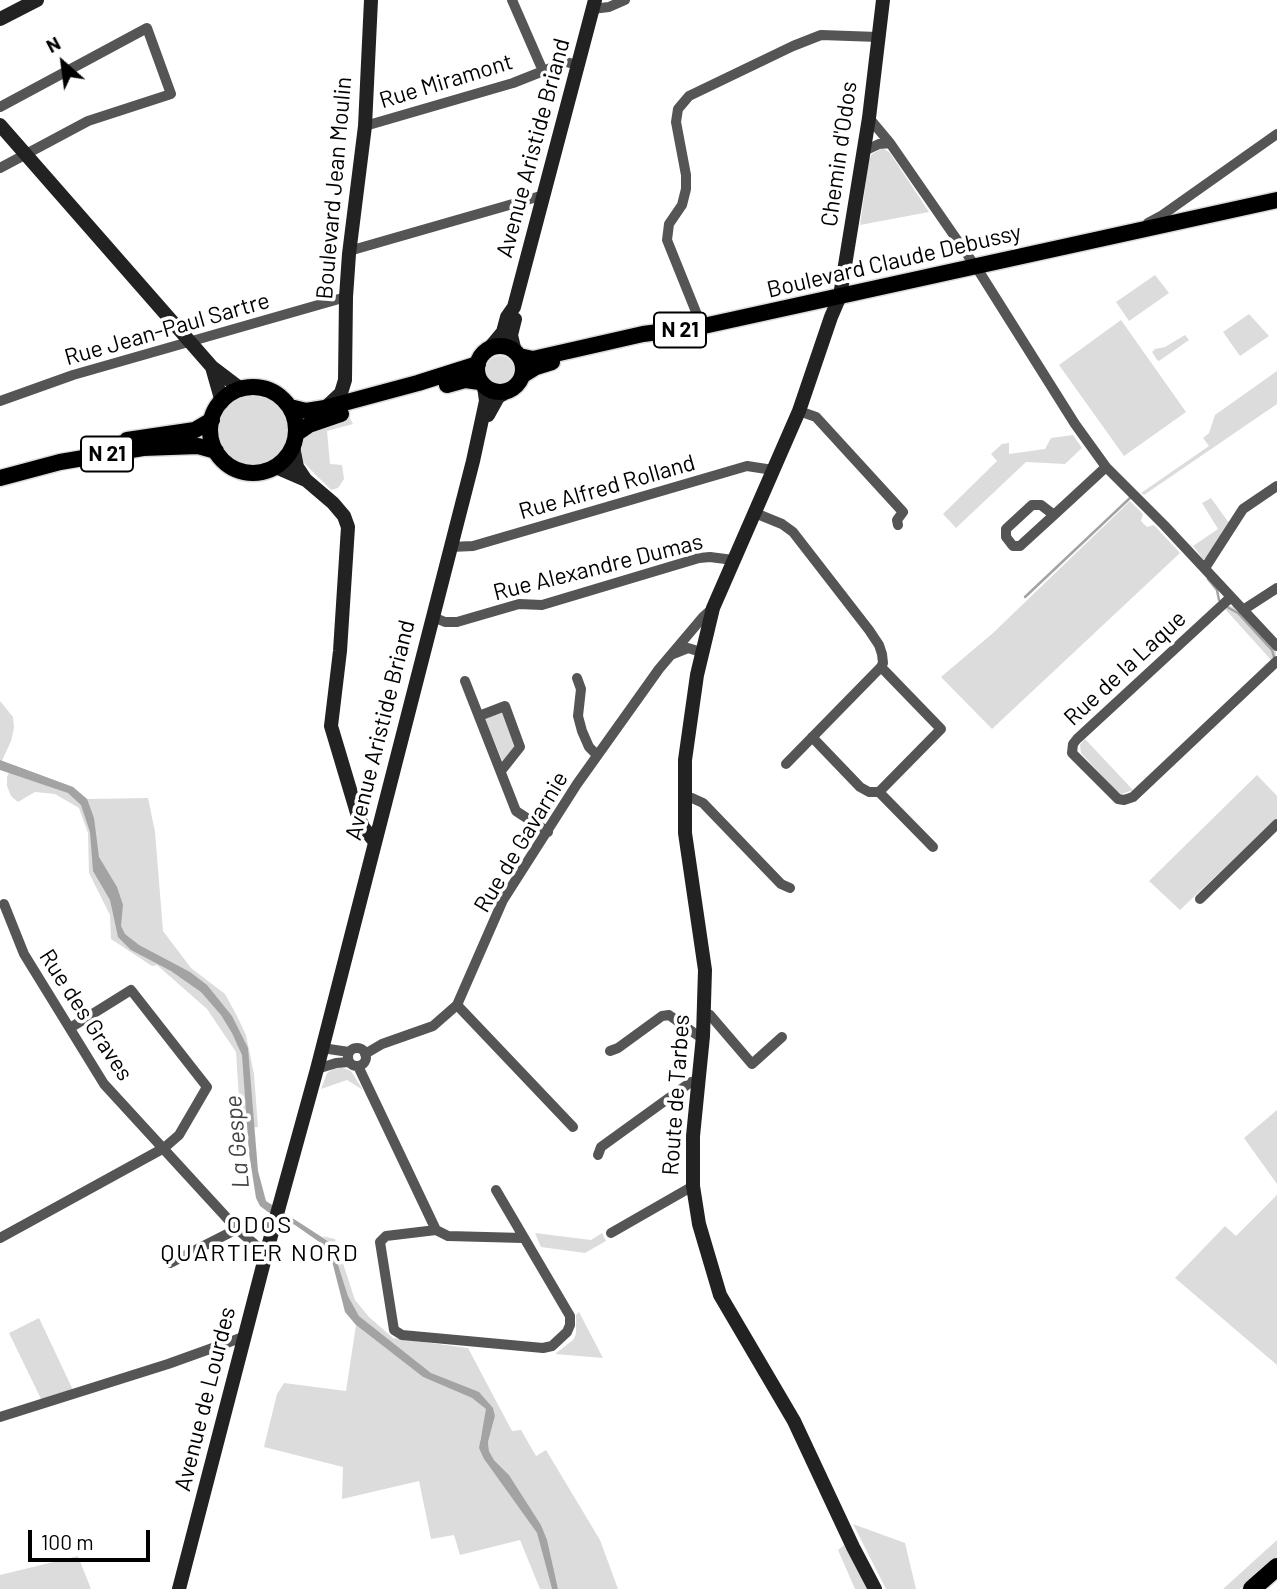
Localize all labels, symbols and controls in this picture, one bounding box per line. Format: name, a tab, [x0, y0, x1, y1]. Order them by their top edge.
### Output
north arrow	[28, 28, 98, 98]
text: N	[42, 31, 64, 57]
street label: Avenue Aristide Briand	[490, 35, 576, 261]
street label: Rue Miramont	[376, 48, 516, 114]
street label: Boulevard Jean Moulin	[311, 76, 357, 300]
street label: Chemin d'Odos	[815, 80, 863, 228]
street label: Boulevard Claude Debussy	[764, 218, 1024, 304]
street label: Rue Jean-Paul Sartre	[61, 287, 273, 371]
road number: N 21	[654, 312, 706, 348]
road number: N 21	[81, 436, 133, 472]
street label: Rue Alfred Rolland	[516, 449, 698, 525]
street label: Rue Alexandre Dumas	[490, 528, 706, 606]
street label: Rue de la Laque	[1058, 605, 1192, 731]
street label: Avenue Aristide Briand	[339, 617, 421, 843]
street label: Rue de Gavarnie	[468, 767, 574, 917]
street label: Rue des Graves	[33, 944, 139, 1086]
street label: Route de Tarbes	[657, 1013, 695, 1177]
water label: La Gespe	[219, 1094, 255, 1190]
district label: ODOS QUARTIER NORD	[162, 1211, 358, 1267]
street label: Avenue de Lourdes	[169, 1304, 241, 1494]
scale bar	[32, 1516, 154, 1560]
text: 100 m	[41, 1529, 94, 1554]

